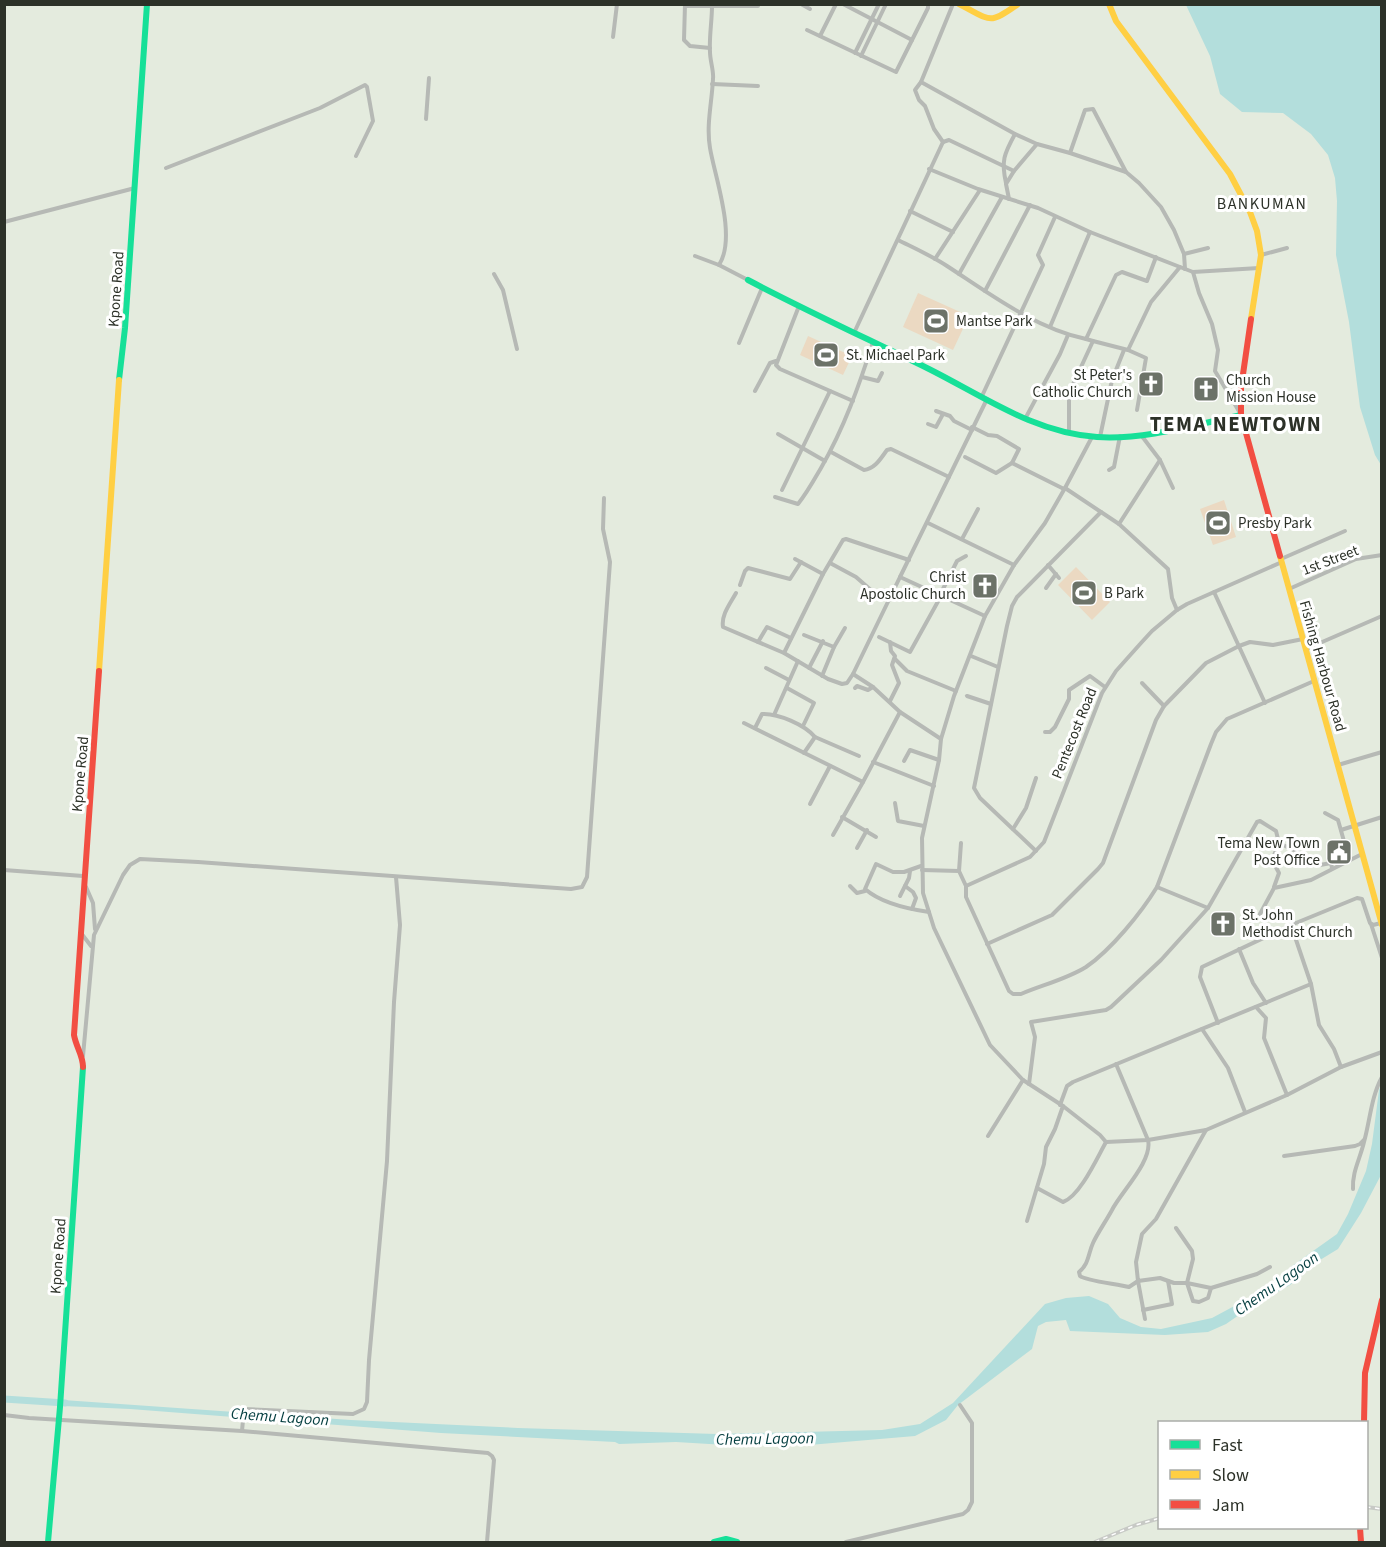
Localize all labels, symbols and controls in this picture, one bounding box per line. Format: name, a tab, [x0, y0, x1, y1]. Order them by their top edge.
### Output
district label: BANKUMAN	[1217, 193, 1307, 215]
street label: Kpone Road	[103, 250, 130, 328]
sports icon: Mantse Park	[921, 306, 951, 336]
place label: Mantse Park	[956, 311, 1033, 332]
sports icon: St. Michael Park	[811, 340, 841, 370]
place label: St. Michael Park	[846, 345, 946, 366]
place label: St Peter's Catholic Church	[1032, 365, 1132, 403]
church icon: St Peter's Catholic Church	[1136, 369, 1166, 399]
place label: Church Mission House	[1226, 370, 1316, 408]
church icon: Church Mission House	[1191, 374, 1221, 404]
district label: TEMA NEWTOWN	[1150, 409, 1322, 439]
sports icon: Presby Park	[1203, 508, 1233, 538]
place label: Presby Park	[1238, 513, 1312, 534]
street label: 1st Street	[1299, 540, 1362, 581]
place label: Christ Apostolic Church	[860, 567, 966, 605]
church icon: Christ Apostolic Church	[970, 571, 1000, 601]
sports icon: B Park	[1069, 578, 1099, 608]
place label: B Park	[1104, 583, 1144, 604]
street label: Fishing Harbour Road	[1294, 598, 1351, 734]
street label: Pentecost Road	[1047, 684, 1102, 782]
street label: Kpone Road	[67, 735, 94, 813]
place label: Tema New Town Post Office	[1217, 833, 1320, 871]
public building icon: Tema New Town Post Office	[1324, 837, 1354, 867]
place label: St. John Methodist Church	[1242, 905, 1353, 943]
church icon: St. John Methodist Church	[1208, 909, 1238, 939]
street label: Kpone Road	[45, 1217, 72, 1295]
water label: Chemu Lagoon	[1230, 1247, 1323, 1321]
water label: Chemu Lagoon	[230, 1403, 330, 1431]
legend	[1158, 1421, 1368, 1529]
water label: Chemu Lagoon	[716, 1427, 814, 1451]
text: Fast	[1212, 1433, 1243, 1458]
text: Slow	[1212, 1463, 1249, 1488]
text: Jam	[1212, 1493, 1245, 1518]

